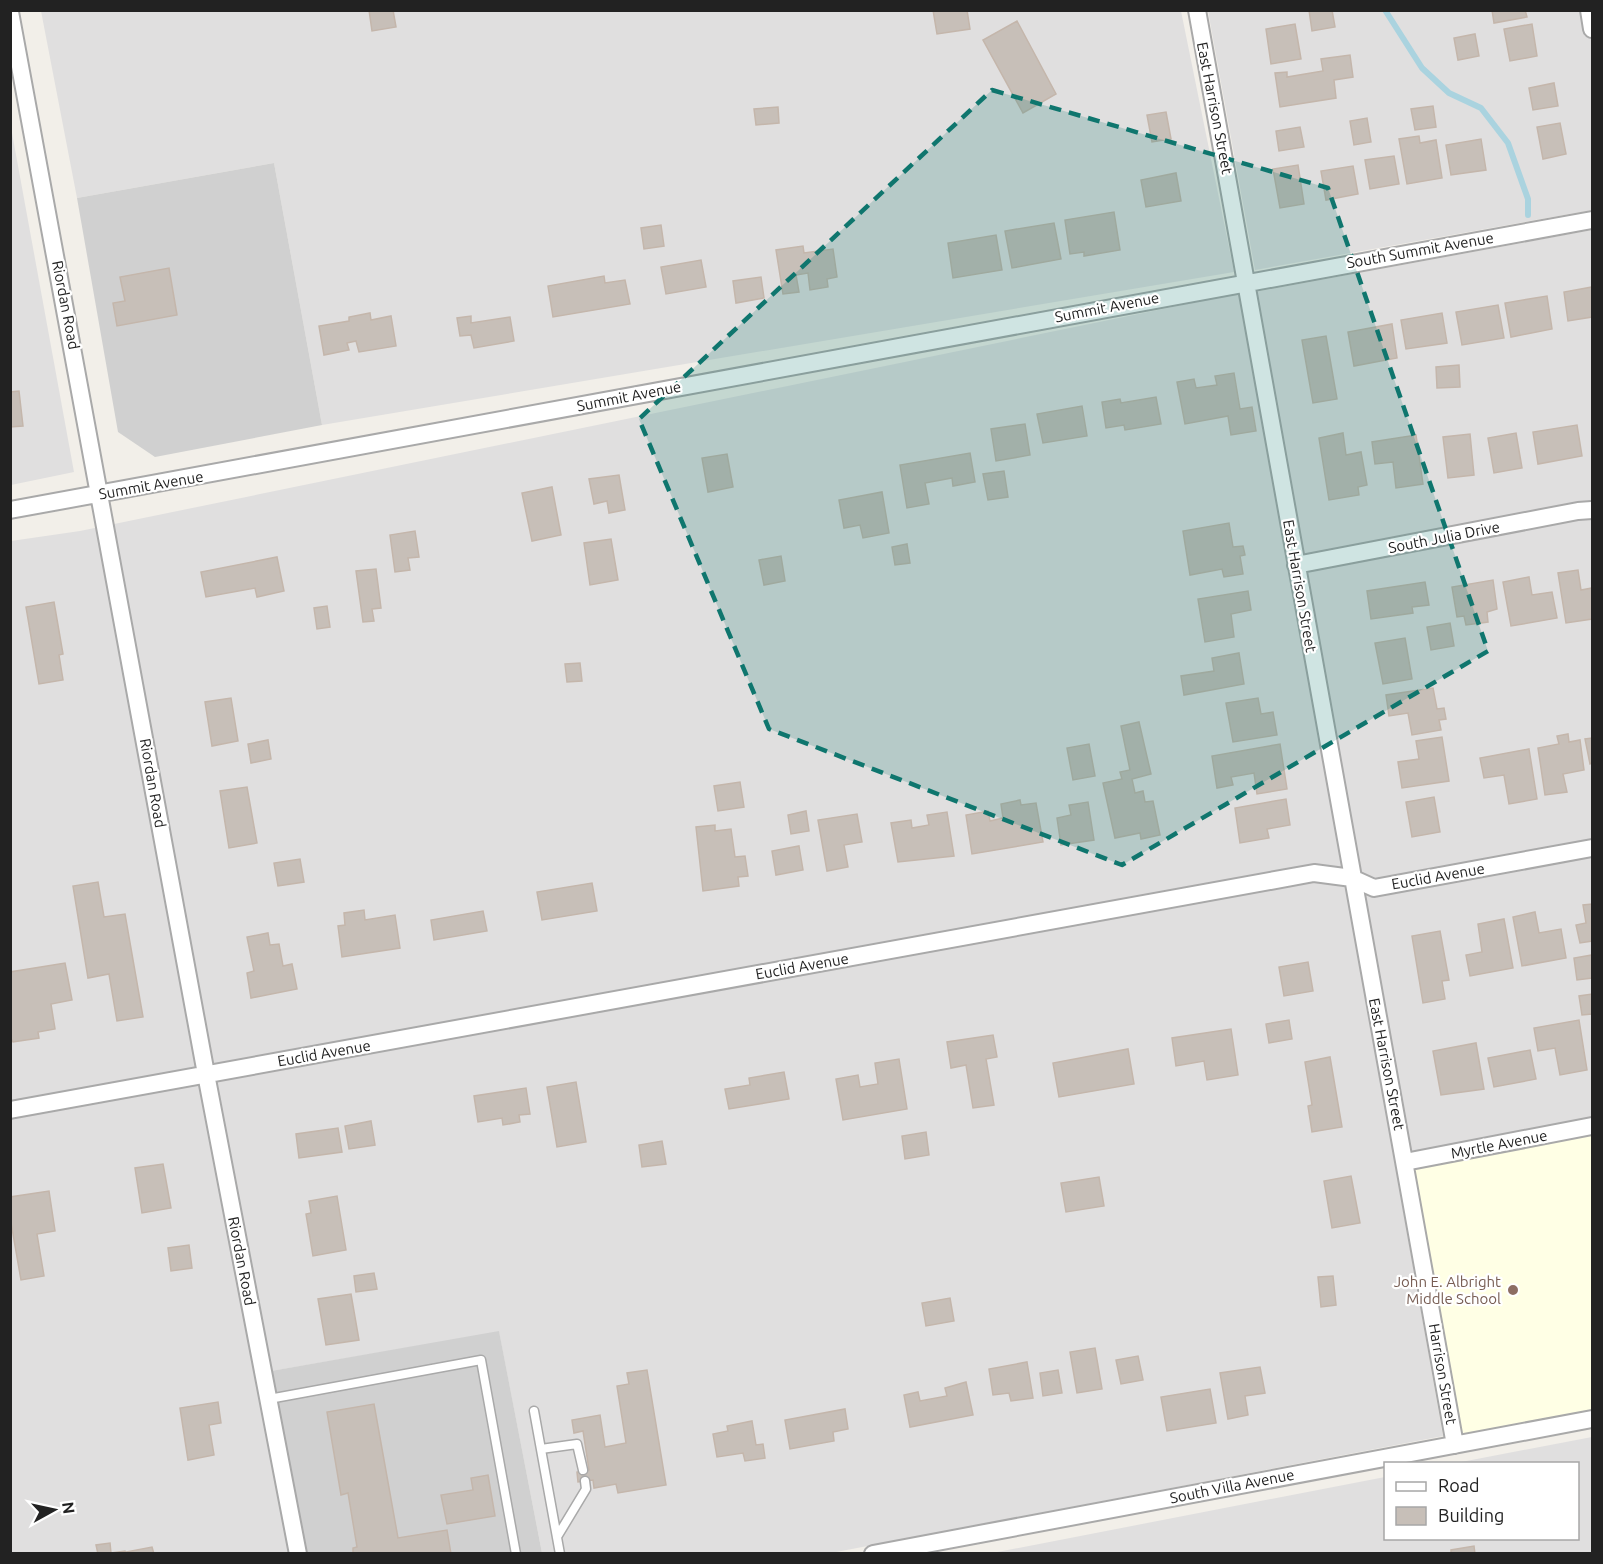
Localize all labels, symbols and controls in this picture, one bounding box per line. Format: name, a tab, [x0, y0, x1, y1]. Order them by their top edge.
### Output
street label: East Harrison Street	[1194, 40, 1236, 176]
street label: South Summit Avenue	[1345, 229, 1495, 271]
street label: Riordan Road	[49, 259, 83, 351]
street label: Summit Avenue	[1053, 289, 1161, 325]
street label: Summit Avenue	[575, 378, 683, 414]
street label: Summit Avenue	[97, 467, 205, 503]
street label: East Harrison Street	[1280, 518, 1320, 654]
street label: South Julia Drive	[1387, 518, 1501, 556]
street label: Riordan Road	[137, 737, 169, 829]
street label: Euclid Avenue	[1390, 859, 1486, 893]
street label: Euclid Avenue	[754, 949, 850, 983]
street label: East Harrison Street	[1366, 996, 1408, 1132]
street label: Euclid Avenue	[276, 1036, 372, 1070]
street label: Myrtle Avenue	[1449, 1126, 1549, 1162]
street label: Riordan Road	[225, 1215, 259, 1307]
place label: John E. Albright Middle School	[1394, 1273, 1501, 1307]
marker: John E. Albright Middle School	[1506, 1283, 1520, 1297]
street label: Harrison Street	[1426, 1322, 1460, 1426]
legend	[1384, 1462, 1579, 1540]
street label: South Villa Avenue	[1168, 1466, 1296, 1506]
text: Road	[1438, 1475, 1480, 1495]
north arrow	[24, 1480, 84, 1540]
text: N	[59, 1501, 79, 1515]
text: Building	[1438, 1505, 1504, 1525]

